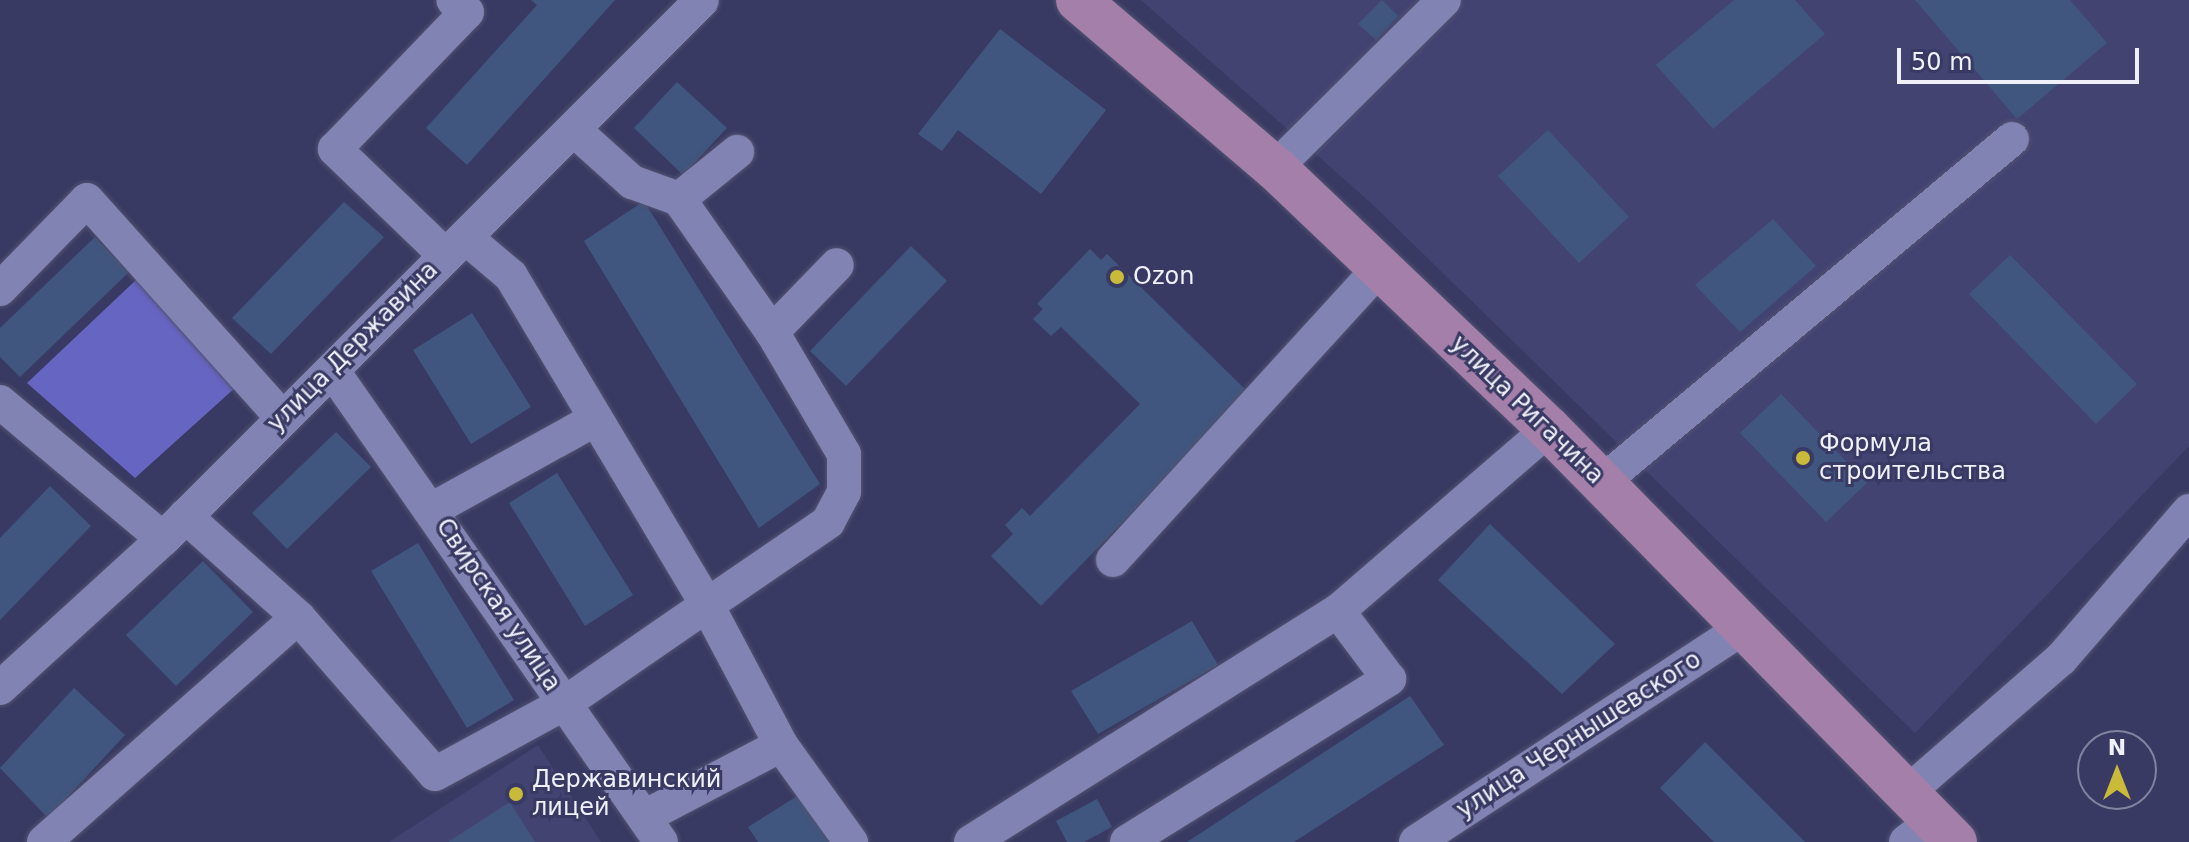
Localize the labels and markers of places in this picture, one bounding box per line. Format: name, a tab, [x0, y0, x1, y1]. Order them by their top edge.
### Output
place label: Ozon	[1133, 263, 1194, 291]
marker: Ozon	[1108, 268, 1126, 286]
place label: Формула строительства	[1819, 430, 2006, 486]
marker: Формула строительства	[1794, 449, 1812, 467]
place label: Державинский лицей	[532, 766, 721, 822]
marker: Державинский лицей	[507, 785, 525, 803]

